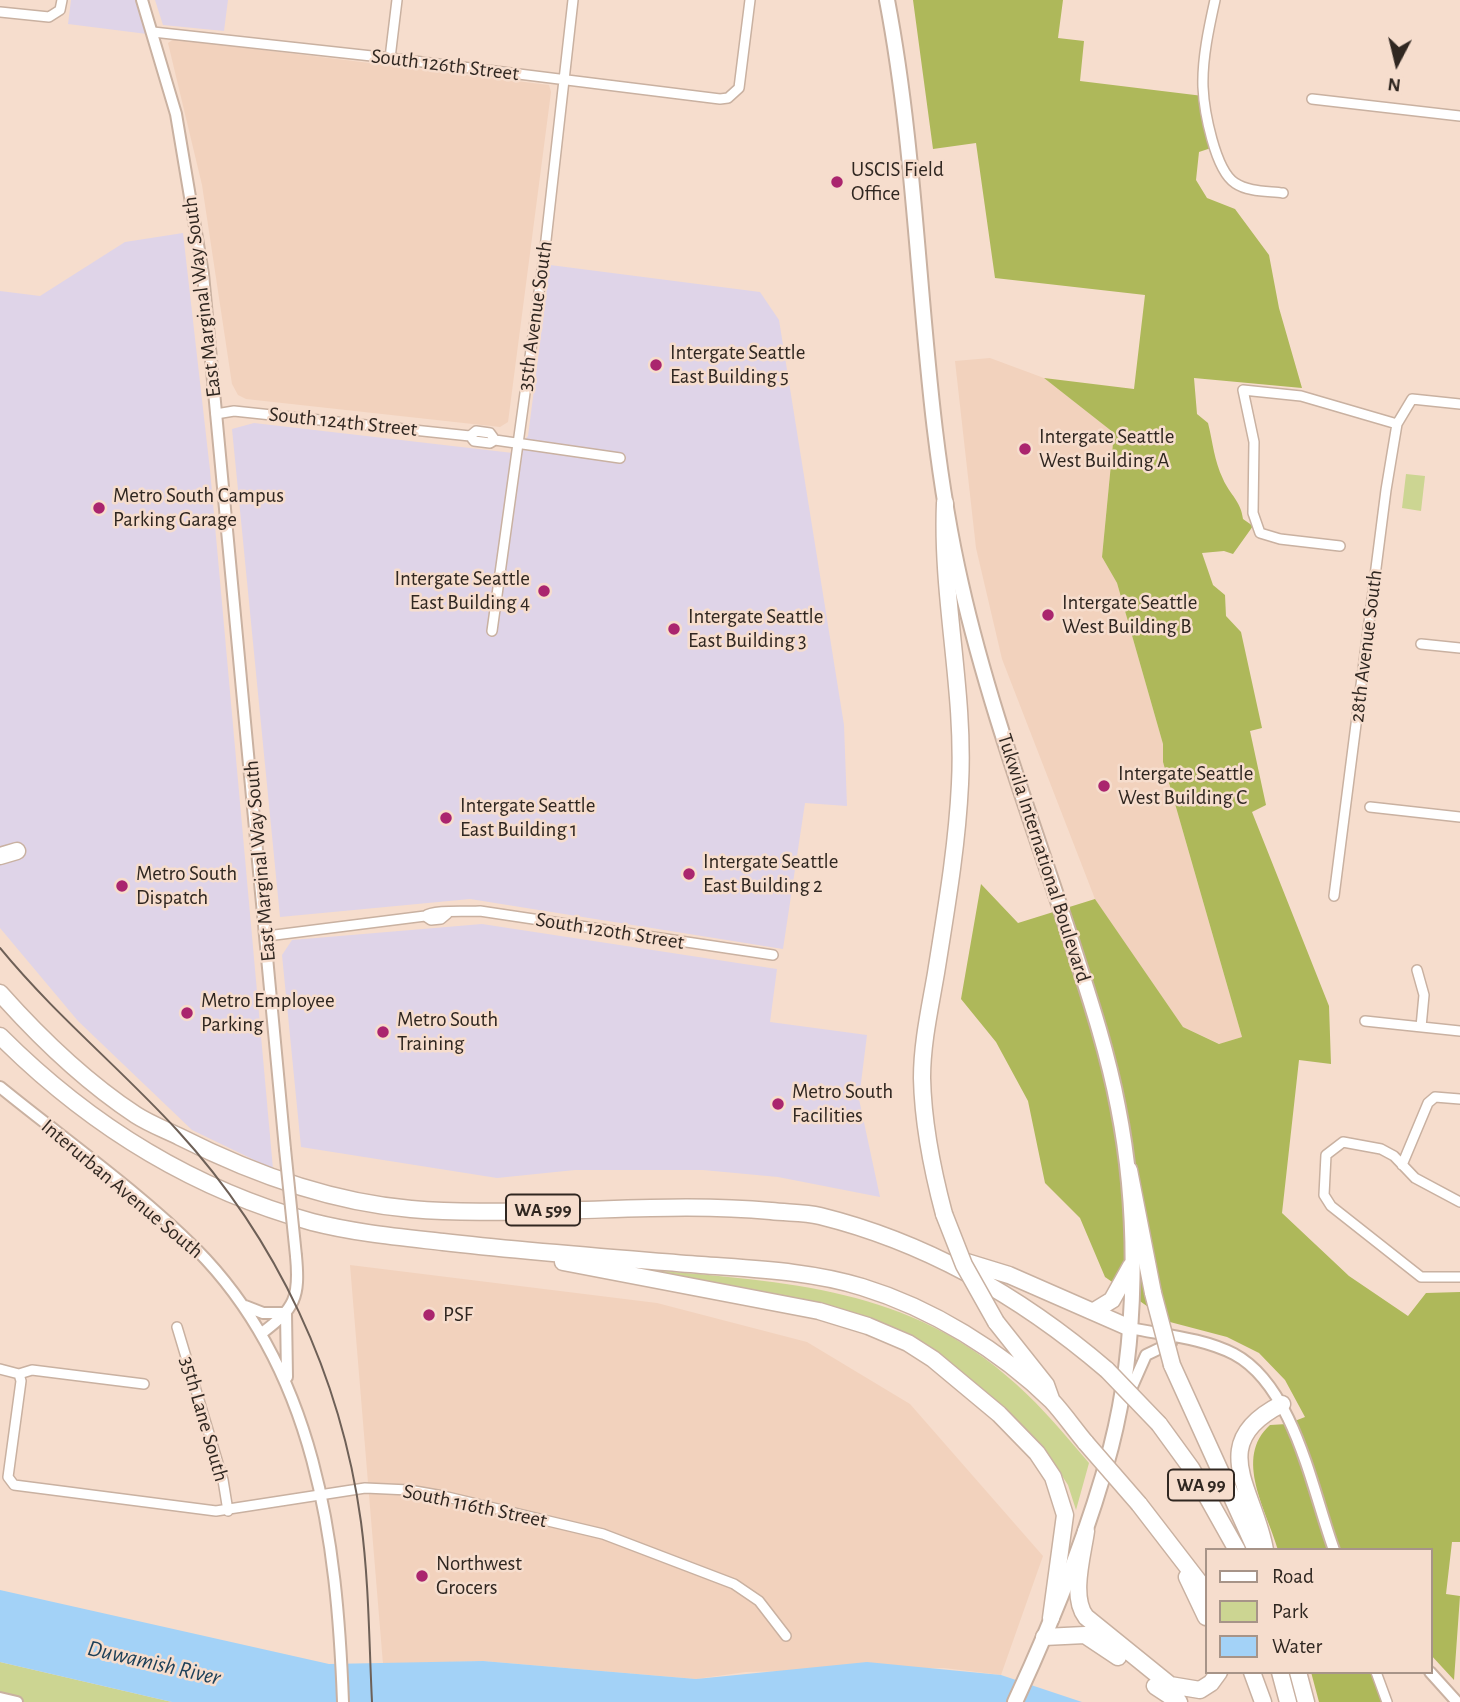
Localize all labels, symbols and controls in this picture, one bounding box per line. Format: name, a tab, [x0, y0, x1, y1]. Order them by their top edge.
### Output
north arrow	[1362, 28, 1432, 98]
street label: South 126th Street	[370, 43, 520, 87]
text: N	[1387, 74, 1402, 95]
place label: USCIS Field Office	[851, 157, 944, 207]
marker: USCIS Field Office	[829, 174, 845, 190]
street label: East Marginal Way South	[177, 195, 227, 399]
street label: 35th Avenue South	[512, 239, 558, 393]
place label: Intergate Seattle East Building 5	[670, 340, 805, 390]
marker: Intergate Seattle East Building 5	[648, 357, 664, 373]
street label: South 124th Street	[268, 402, 418, 442]
place label: Intergate Seattle West Building A	[1039, 424, 1174, 474]
marker: Intergate Seattle West Building A	[1017, 441, 1033, 457]
place label: Metro South Campus Parking Garage	[113, 483, 284, 533]
marker: Metro South Campus Parking Garage	[91, 500, 107, 516]
place label: Intergate Seattle East Building 4	[395, 566, 530, 616]
street label: 28th Avenue South	[1344, 568, 1388, 724]
marker: Intergate Seattle East Building 4	[536, 583, 552, 599]
place label: Intergate Seattle West Building B	[1062, 590, 1197, 640]
place label: Intergate Seattle East Building 3	[688, 604, 823, 654]
marker: Intergate Seattle West Building B	[1040, 607, 1056, 623]
marker: Intergate Seattle East Building 3	[666, 621, 682, 637]
street label: Tukwila International Boulevard	[992, 730, 1096, 986]
street label: East Marginal Way South	[239, 759, 281, 963]
place label: Intergate Seattle West Building C	[1118, 761, 1253, 811]
marker: Intergate Seattle West Building C	[1096, 778, 1112, 794]
place label: Intergate Seattle East Building 1	[460, 793, 595, 843]
marker: Intergate Seattle East Building 1	[438, 810, 454, 826]
place label: Intergate Seattle East Building 2	[703, 849, 838, 899]
place label: Metro South Dispatch	[136, 861, 237, 911]
marker: Intergate Seattle East Building 2	[681, 866, 697, 882]
marker: Metro South Dispatch	[114, 878, 130, 894]
street label: South 120th Street	[534, 907, 686, 955]
place label: Metro Employee Parking	[201, 988, 335, 1038]
marker: Metro Employee Parking	[179, 1005, 195, 1021]
place label: Metro South Training	[397, 1007, 498, 1057]
marker: Metro South Training	[375, 1024, 391, 1040]
place label: Metro South Facilities	[792, 1079, 893, 1129]
marker: Metro South Facilities	[770, 1096, 786, 1112]
street label: Interurban Avenue South	[36, 1114, 208, 1264]
road number: WA 599	[506, 1194, 580, 1226]
place label: PSF	[443, 1302, 473, 1328]
marker: PSF	[421, 1307, 437, 1323]
street label: 35th Lane South	[174, 1354, 234, 1484]
road number: WA 99	[1168, 1470, 1234, 1500]
street label: South 116th Street	[401, 1478, 549, 1534]
legend	[1204, 1548, 1432, 1674]
place label: Northwest Grocers	[436, 1551, 522, 1601]
text: Road	[1272, 1566, 1314, 1587]
marker: Northwest Grocers	[414, 1568, 430, 1584]
text: Park	[1272, 1601, 1308, 1622]
water label: Duwamish River	[85, 1634, 223, 1692]
text: Water	[1272, 1636, 1322, 1657]

